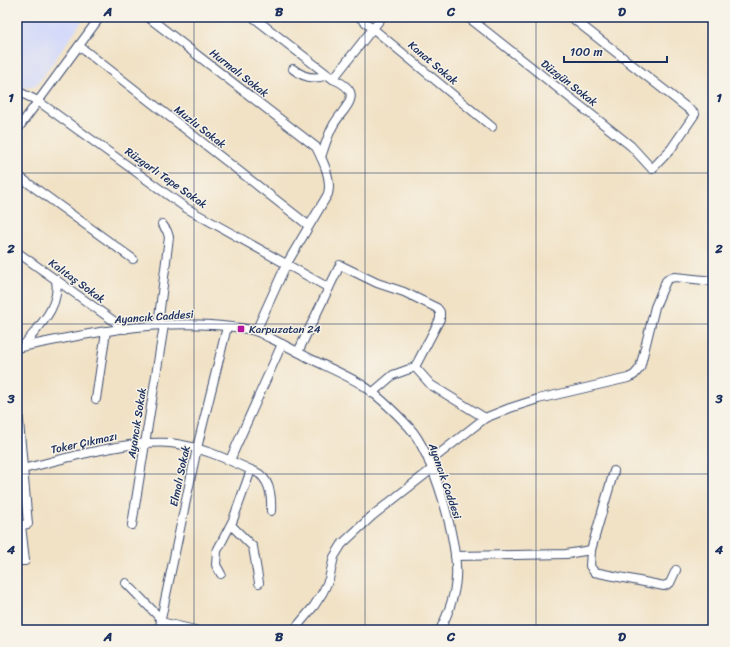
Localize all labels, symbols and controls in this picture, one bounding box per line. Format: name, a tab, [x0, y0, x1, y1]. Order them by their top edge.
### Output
text: A	[103, 0, 112, 23]
text: B	[275, 0, 284, 23]
text: C	[446, 0, 456, 23]
text: D	[618, 0, 626, 23]
street label: Kanat Sokak	[404, 36, 463, 90]
scale bar	[564, 38, 667, 64]
text: 100 m	[570, 41, 603, 63]
street label: Hurmalı Sokak	[205, 44, 273, 102]
street label: Düzgün Sokak	[536, 55, 602, 111]
text: 1	[8, 86, 14, 109]
text: 1	[716, 86, 722, 109]
street label: Muzlu Sokak	[170, 101, 230, 154]
street label: Rüzgarlı Tepe Sokak	[121, 142, 211, 214]
text: 2	[6, 237, 15, 260]
text: 2	[714, 237, 723, 260]
street label: Kalıtaş Sokak	[45, 254, 110, 308]
street label: Ayancık Caddesi	[113, 305, 195, 329]
place label: Karpuzatan 24	[249, 320, 321, 339]
marker: Karpuzatan 24	[236, 324, 246, 334]
street label: Ayancık Sokak	[122, 386, 152, 461]
text: 3	[6, 387, 15, 410]
text: 3	[714, 387, 723, 410]
street label: Toker Çıkmazı	[49, 427, 119, 459]
street label: Ayancık Caddesi	[423, 439, 467, 523]
street label: Elmalı Sokak	[164, 444, 196, 508]
text: 4	[6, 538, 16, 561]
text: 4	[714, 538, 724, 561]
text: A	[103, 625, 112, 647]
text: B	[275, 625, 284, 647]
text: C	[446, 625, 456, 647]
text: D	[618, 625, 626, 647]

